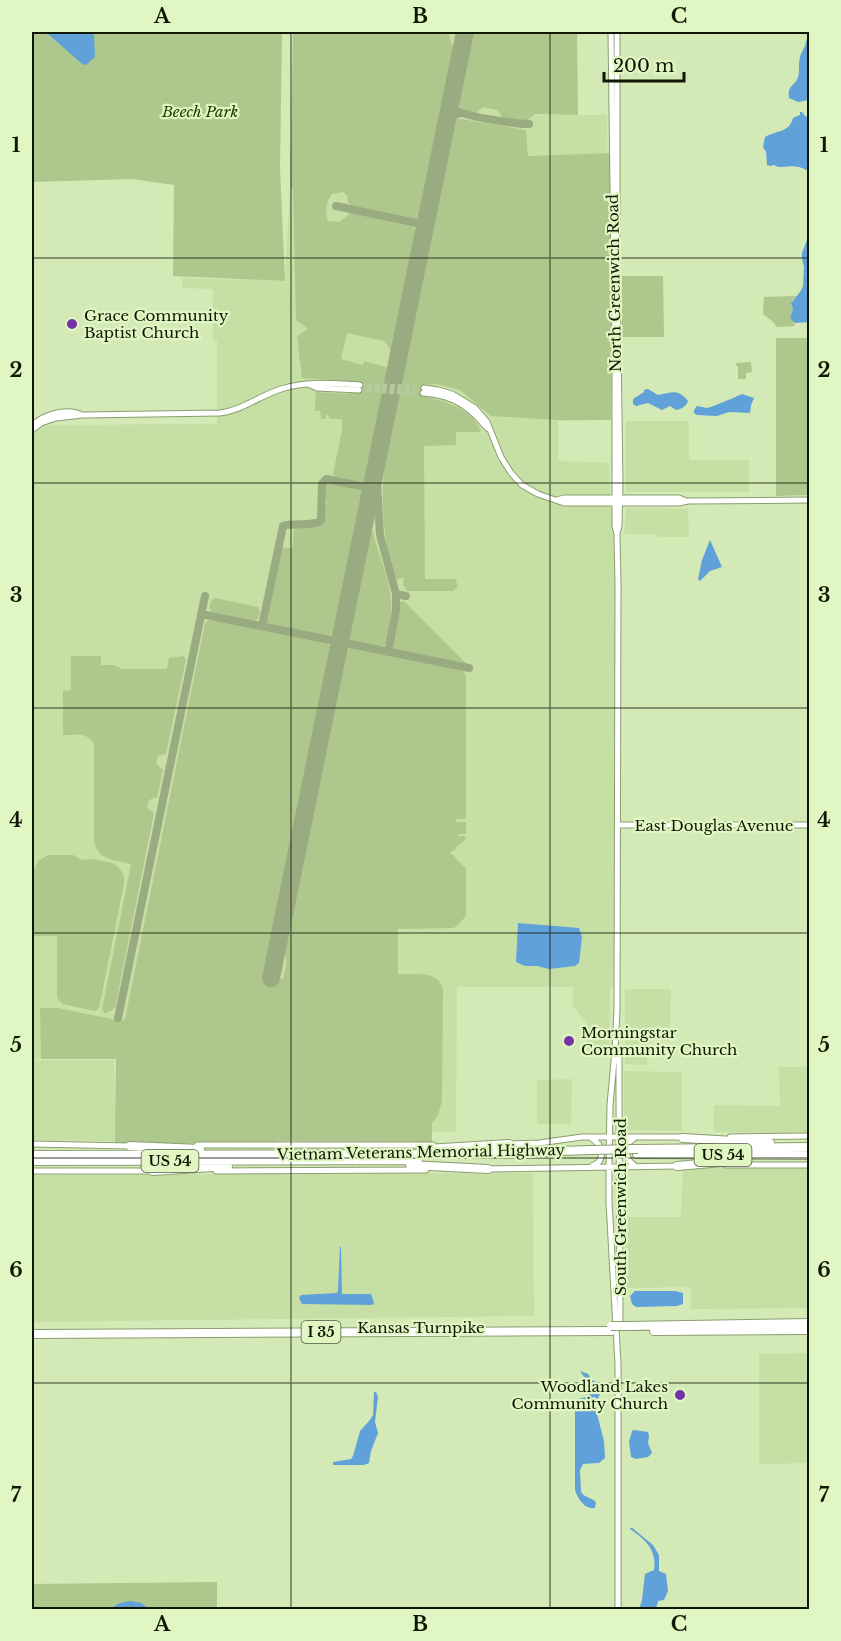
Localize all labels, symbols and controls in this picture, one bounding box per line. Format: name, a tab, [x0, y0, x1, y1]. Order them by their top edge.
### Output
text: A	[153, 4, 171, 28]
text: B	[412, 4, 428, 28]
text: C	[671, 4, 687, 28]
scale bar	[604, 45, 684, 83]
text: 200 m	[613, 55, 674, 77]
park label: Beech Park	[161, 102, 238, 121]
text: 1	[12, 133, 21, 157]
text: 1	[820, 133, 829, 157]
street label: North Greenwich Road	[603, 194, 625, 372]
place label: Grace Community Baptist Church	[84, 306, 229, 342]
marker: Grace Community Baptist Church	[65, 317, 79, 331]
text: 2	[9, 358, 23, 382]
text: 2	[817, 358, 831, 382]
text: 3	[10, 583, 22, 607]
text: 3	[818, 583, 830, 607]
text: 4	[9, 808, 23, 832]
text: 4	[817, 808, 831, 832]
street label: East Douglas Avenue	[635, 816, 793, 835]
place label: Morningstar Community Church	[581, 1023, 737, 1059]
text: 5	[10, 1033, 22, 1057]
text: 5	[818, 1033, 830, 1057]
marker: Morningstar Community Church	[562, 1034, 576, 1048]
street label: South Greenwich Road	[611, 1118, 630, 1296]
street label: Vietnam Veterans Memorial Highway	[276, 1140, 566, 1164]
road number: US 54	[694, 1144, 752, 1166]
road number: US 54	[142, 1150, 198, 1172]
text: 6	[9, 1258, 23, 1282]
text: 6	[817, 1258, 831, 1282]
street label: Kansas Turnpike	[357, 1318, 485, 1337]
road number: I 35	[302, 1321, 340, 1343]
place label: Woodland Lakes Community Church	[512, 1377, 668, 1413]
marker: Woodland Lakes Community Church	[673, 1388, 687, 1402]
text: 7	[11, 1483, 22, 1507]
text: 7	[819, 1483, 830, 1507]
text: A	[153, 1612, 171, 1636]
text: B	[412, 1612, 428, 1636]
text: C	[671, 1612, 687, 1636]

